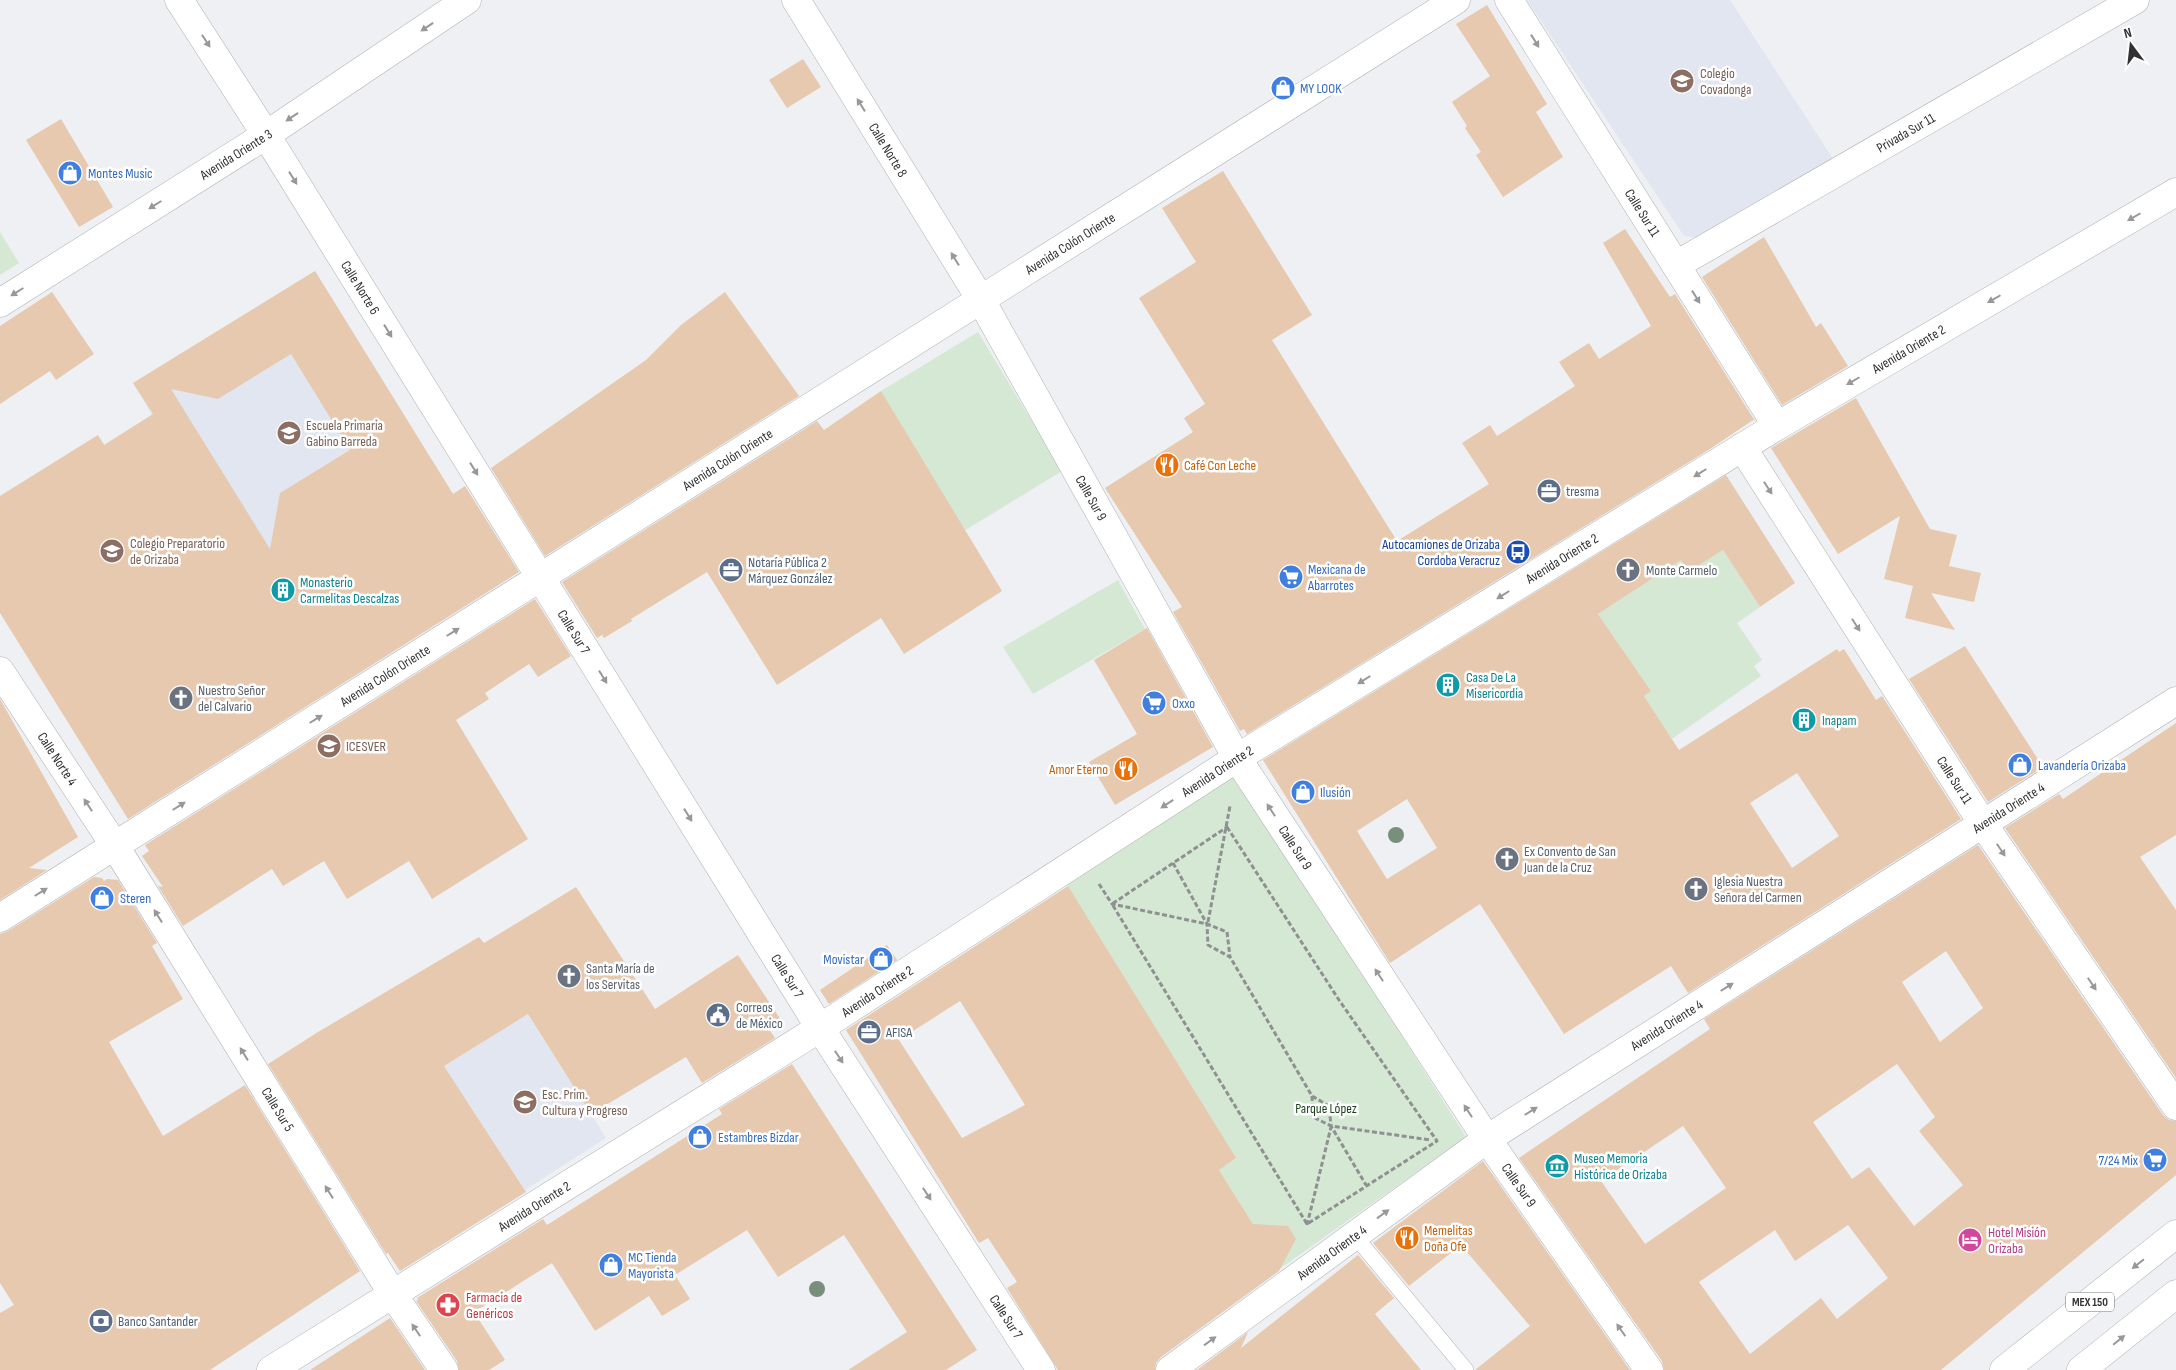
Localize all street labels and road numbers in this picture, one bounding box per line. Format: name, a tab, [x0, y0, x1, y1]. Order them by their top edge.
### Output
street label: Privada Sur 11	[1873, 109, 1938, 156]
street label: Calle Norte 8	[865, 120, 911, 180]
street label: Avenida Oriente 3	[196, 125, 275, 184]
street label: Calle Sur 11	[1621, 186, 1664, 239]
street label: Avenida Colón Oriente	[1021, 209, 1118, 279]
street label: Calle Norte 6	[337, 257, 384, 318]
street label: Avenida Oriente 2	[1868, 321, 1948, 377]
street label: Avenida Colón Oriente	[678, 425, 776, 495]
street label: Calle Sur 9	[1072, 472, 1111, 523]
street label: Avenida Oriente 2	[1522, 529, 1601, 587]
street label: Calle Sur 7	[554, 606, 594, 657]
street label: Avenida Colón Oriente	[336, 641, 433, 711]
street label: Calle Norte 4	[34, 729, 81, 789]
street label: Avenida Oriente 2	[1177, 742, 1256, 801]
street label: Calle Sur 11	[1933, 753, 1976, 807]
street label: Avenida Oriente 4	[1968, 778, 2048, 837]
street label: Calle Sur 9	[1275, 822, 1316, 873]
street label: Calle Sur 7	[768, 951, 808, 1001]
street label: Avenida Oriente 2	[837, 961, 916, 1021]
street label: Avenida Oriente 4	[1627, 996, 1706, 1055]
street label: Calle Sur 5	[258, 1084, 298, 1135]
street label: Calle Sur 9	[1498, 1160, 1540, 1210]
street label: Avenida Oriente 2	[494, 1177, 574, 1236]
street label: Avenida Oriente 4	[1293, 1221, 1370, 1284]
street label: Calle Sur 7	[986, 1291, 1027, 1342]
road number: MEX 150	[2066, 1292, 2114, 1311]

